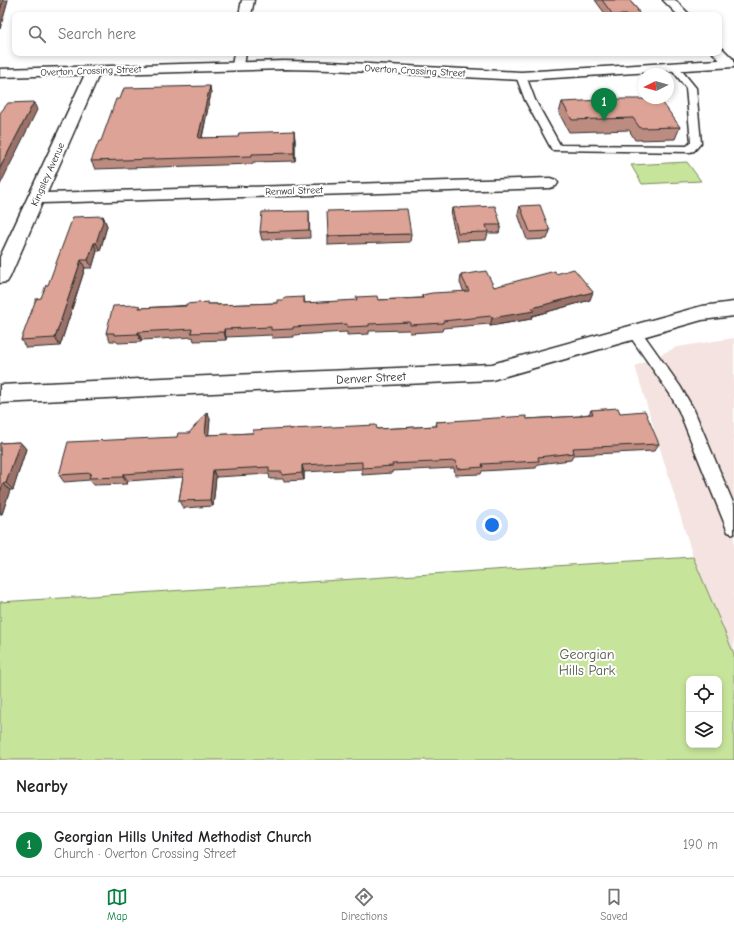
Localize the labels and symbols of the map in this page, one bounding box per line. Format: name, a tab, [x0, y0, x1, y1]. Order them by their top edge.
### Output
street label: Overton Crossing Street	[364, 62, 467, 80]
street label: Overton Crossing Street	[40, 63, 143, 79]
north arrow	[638, 68, 674, 104]
pin: 1	[591, 88, 617, 121]
street label: Kingsley Avenue	[29, 141, 67, 208]
street label: Renwal Street	[265, 184, 324, 198]
street label: Denver Street	[336, 369, 407, 387]
your location	[482, 515, 502, 535]
park label: Georgian Hills Park	[559, 646, 616, 679]

